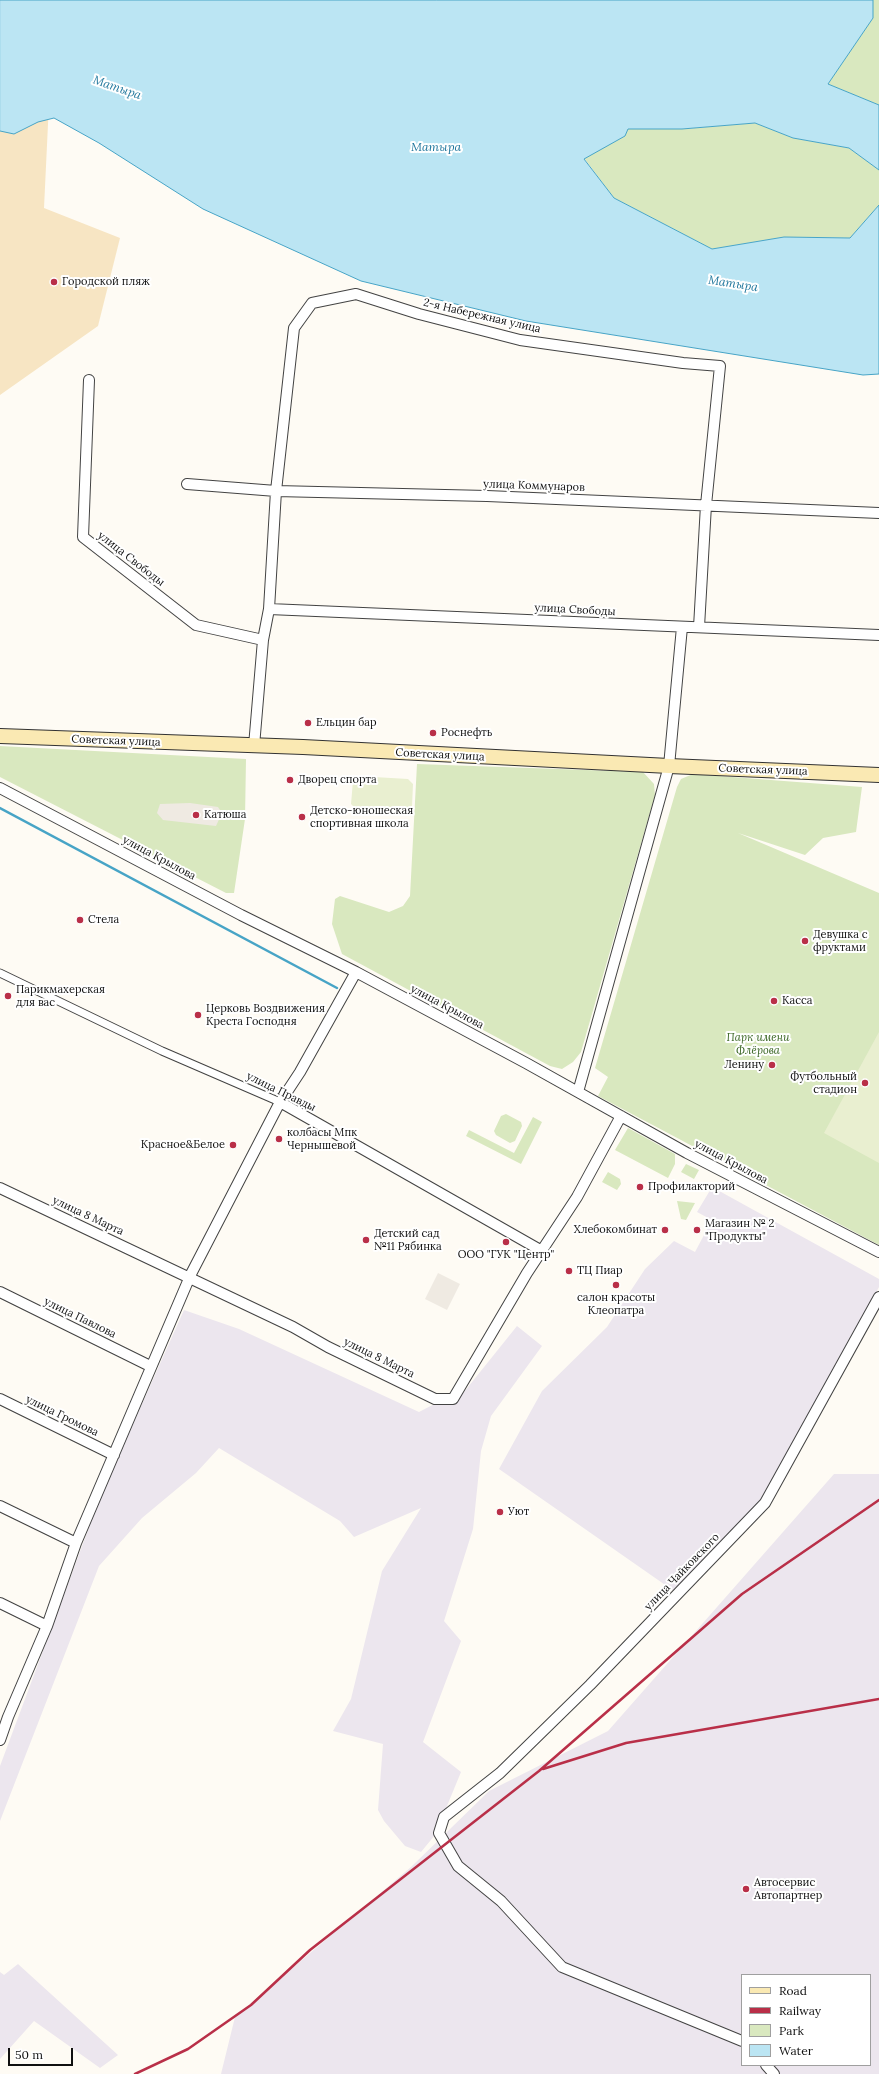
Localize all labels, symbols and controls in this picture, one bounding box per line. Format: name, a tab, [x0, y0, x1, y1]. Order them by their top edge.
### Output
water label: Матыра	[91, 73, 143, 103]
water label: Матыра	[411, 141, 461, 155]
water label: Матыра	[707, 273, 759, 295]
place label: Городской пляж	[62, 275, 150, 289]
marker: Городской пляж	[49, 277, 59, 287]
street label: 2-я Набережная улица	[422, 296, 542, 336]
street label: улица Коммунаров	[483, 478, 585, 494]
street label: улица Свободы	[95, 529, 167, 589]
street label: улица Свободы	[534, 601, 616, 619]
place label: Ельцин бар	[316, 716, 377, 730]
marker: Ельцин бар	[303, 718, 313, 728]
place label: Роснефть	[441, 726, 492, 740]
marker: Роснефть	[428, 728, 438, 738]
street label: Советская улица	[71, 733, 161, 749]
street label: Советская улица	[395, 746, 485, 764]
street label: Советская улица	[718, 762, 808, 778]
place label: Дворец спорта	[298, 773, 377, 787]
marker: Дворец спорта	[285, 775, 295, 785]
place label: Детско-юношеская спортивная школа	[310, 804, 413, 830]
place label: Катюша	[204, 808, 246, 822]
marker: Катюша	[191, 810, 201, 820]
marker: Детско-юношеская спортивная школа	[297, 812, 307, 822]
street label: улица Крылова	[120, 833, 198, 883]
place label: Стела	[88, 913, 119, 927]
marker: Стела	[75, 915, 85, 925]
place label: Девушка с фруктами	[813, 928, 868, 954]
marker: Девушка с фруктами	[800, 936, 810, 946]
street label: улица Крылова	[408, 982, 486, 1032]
place label: Парикмахерская для вас	[16, 983, 105, 1009]
marker: Парикмахерская для вас	[3, 991, 13, 1001]
place label: Касса	[782, 994, 812, 1008]
marker: Касса	[769, 996, 779, 1006]
place label: Церковь Воздвижения Креста Господня	[206, 1002, 325, 1028]
marker: Церковь Воздвижения Креста Господня	[193, 1010, 203, 1020]
park label: Парк имени Флёрова	[726, 1031, 790, 1057]
place label: Ленину	[724, 1058, 764, 1072]
marker: Ленину	[767, 1060, 777, 1070]
street label: улица Правды	[244, 1070, 318, 1114]
place label: Футбольный стадион	[790, 1070, 857, 1096]
marker: Футбольный стадион	[860, 1078, 870, 1088]
place label: колбасы Мпк Чернышевой	[287, 1126, 357, 1152]
marker: колбасы Мпк Чернышевой	[274, 1134, 284, 1144]
street label: улица Крылова	[692, 1137, 770, 1187]
place label: Красное&Белое	[141, 1138, 225, 1152]
marker: Красное&Белое	[228, 1140, 238, 1150]
place label: Профилакторий	[648, 1180, 735, 1194]
marker: Профилакторий	[635, 1182, 645, 1192]
street label: улица 8 Марта	[50, 1194, 126, 1238]
place label: Магазин № 2 "Продукты"	[705, 1217, 774, 1243]
place label: Хлебокомбинат	[574, 1223, 657, 1237]
marker: Хлебокомбинат	[660, 1225, 670, 1235]
marker: Магазин № 2 "Продукты"	[692, 1225, 702, 1235]
place label: Детский сад №11 Рябинка	[374, 1227, 442, 1253]
marker: Детский сад №11 Рябинка	[361, 1235, 371, 1245]
marker: ООО "ГУК "Центр"	[501, 1237, 511, 1247]
place label: ООО "ГУК "Центр"	[458, 1248, 554, 1262]
place label: ТЦ Пиар	[577, 1264, 623, 1278]
marker: ТЦ Пиар	[564, 1266, 574, 1276]
marker: салон красоты Клеопатра	[611, 1280, 621, 1290]
place label: салон красоты Клеопатра	[577, 1291, 655, 1317]
street label: улица Павлова	[42, 1295, 118, 1341]
street label: улица 8 Марта	[341, 1335, 417, 1381]
street label: улица Громова	[23, 1393, 101, 1439]
place label: Уют	[508, 1505, 529, 1519]
marker: Уют	[495, 1507, 505, 1517]
street label: улица Чайковского	[642, 1531, 722, 1613]
place label: Автосервис Автопартнер	[754, 1876, 822, 1902]
marker: Автосервис Автопартнер	[741, 1884, 751, 1894]
legend	[741, 1974, 871, 2066]
text: Road	[779, 1983, 807, 1998]
text: Railway	[779, 2003, 821, 2018]
text: Park	[779, 2023, 804, 2038]
scale bar	[10, 2040, 75, 2066]
text: Water	[779, 2043, 813, 2058]
text: 50 m	[15, 2047, 43, 2062]

